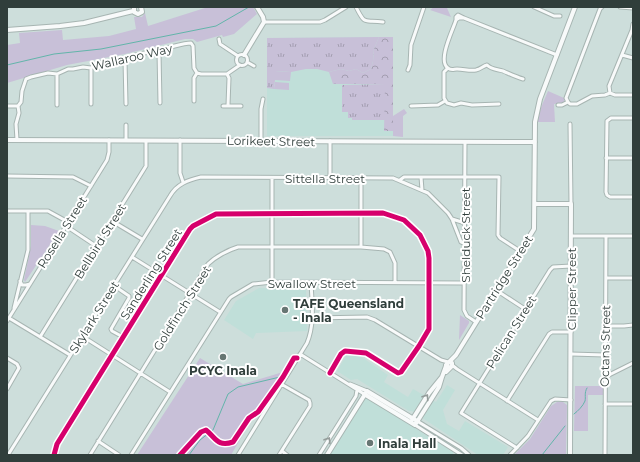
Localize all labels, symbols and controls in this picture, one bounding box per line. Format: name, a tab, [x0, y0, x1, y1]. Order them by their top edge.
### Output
street label: Wallaroo Way	[90, 40, 174, 74]
street label: Lorikeet Street	[227, 133, 315, 149]
street label: Sittella Street	[285, 171, 365, 186]
street label: Shelduck Street	[458, 187, 473, 283]
street label: Rosella Street	[34, 193, 90, 271]
street label: Bellbird Street	[71, 200, 129, 282]
street label: Sanderling Street	[117, 225, 185, 322]
street label: Partridge Street	[472, 232, 536, 322]
street label: Clipper Street	[564, 248, 579, 330]
street label: Goldfinch Street	[150, 263, 214, 353]
street label: Swallow Street	[268, 276, 356, 291]
street label: Skylark Street	[66, 278, 122, 356]
street label: Pelican Street	[483, 292, 540, 371]
place label: TAFE Queensland - Inala	[293, 296, 404, 325]
marker: TAFE Queensland - Inala	[280, 305, 290, 315]
street label: Octans Street	[597, 305, 613, 387]
marker: PCYC Inala	[218, 352, 228, 362]
place label: PCYC Inala	[189, 363, 257, 378]
one-way arrow	[421, 394, 428, 401]
place label: Inala Hall	[378, 436, 436, 451]
one-way arrow	[324, 437, 331, 444]
marker: Inala Hall	[365, 438, 375, 448]

